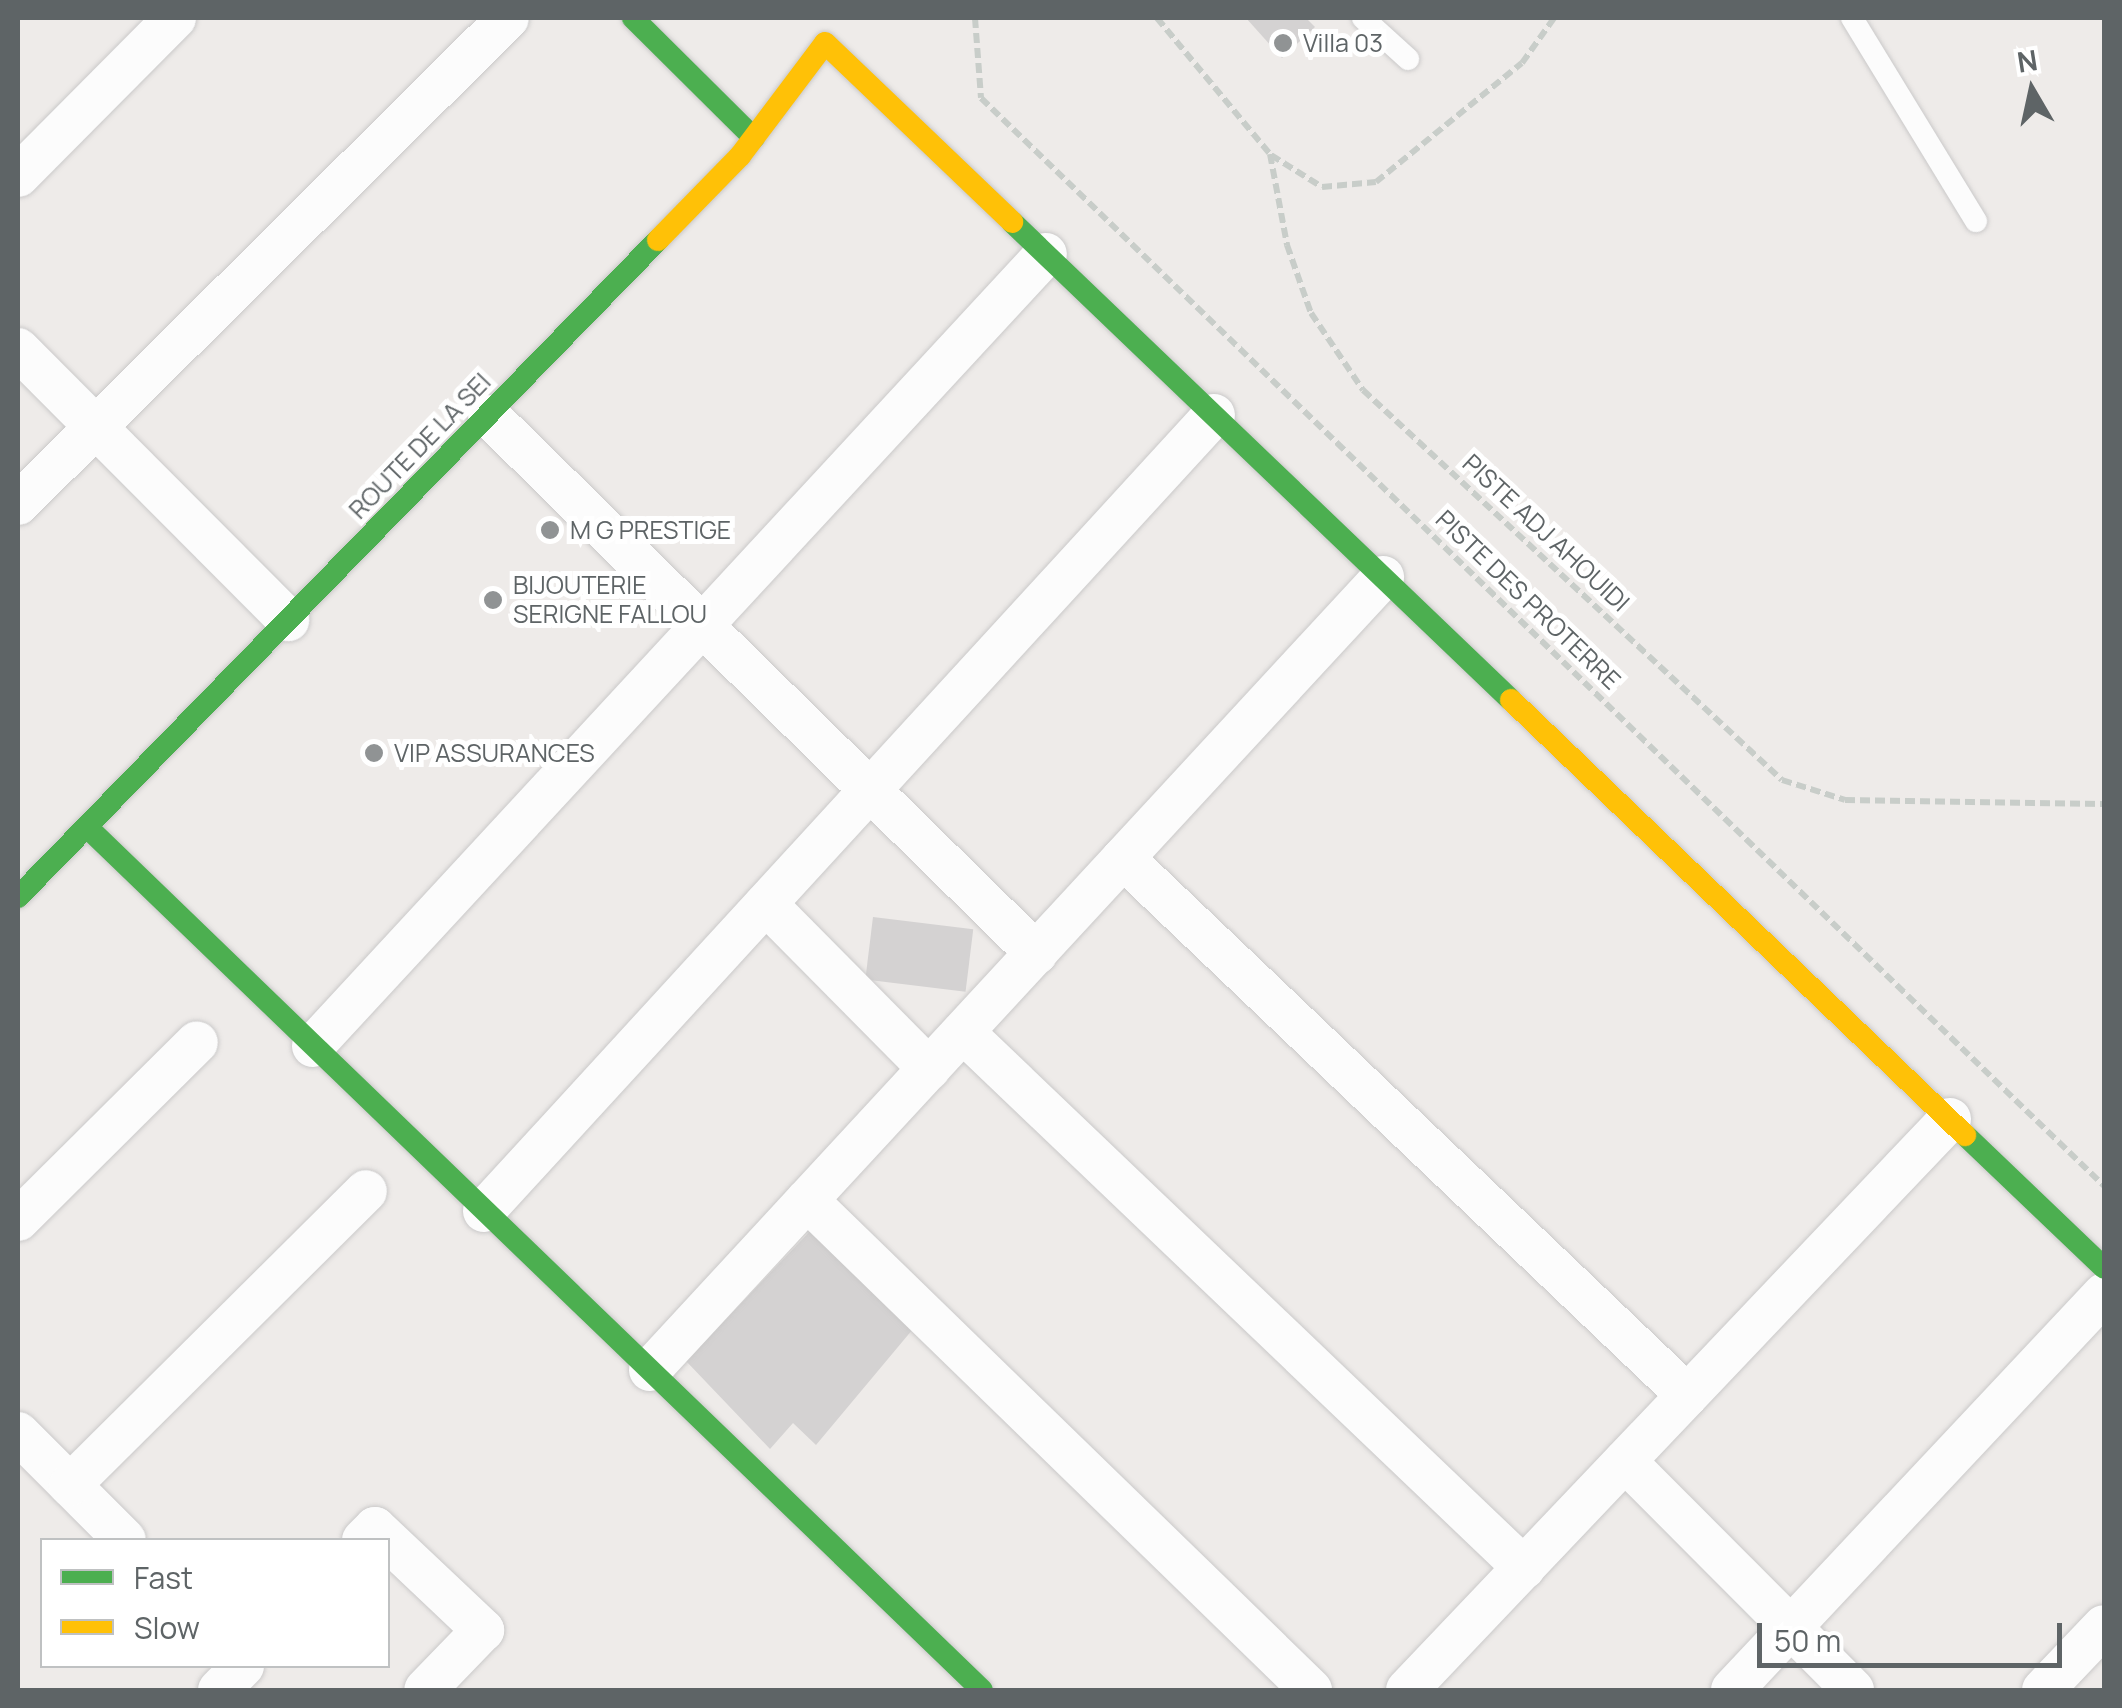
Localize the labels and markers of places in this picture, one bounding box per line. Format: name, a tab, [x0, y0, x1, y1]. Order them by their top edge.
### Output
place label: Villa 03	[1303, 28, 1383, 58]
marker: Villa 03	[1272, 32, 1294, 54]
place label: M G PRESTIGE	[570, 515, 731, 545]
marker: M G PRESTIGE	[539, 519, 561, 541]
place label: BIJOUTERIE SERIGNE FALLOU	[513, 571, 707, 630]
marker: BIJOUTERIE SERIGNE FALLOU	[482, 589, 504, 611]
place label: VIP ASSURANCES	[394, 738, 595, 768]
marker: VIP ASSURANCES	[363, 742, 385, 764]

